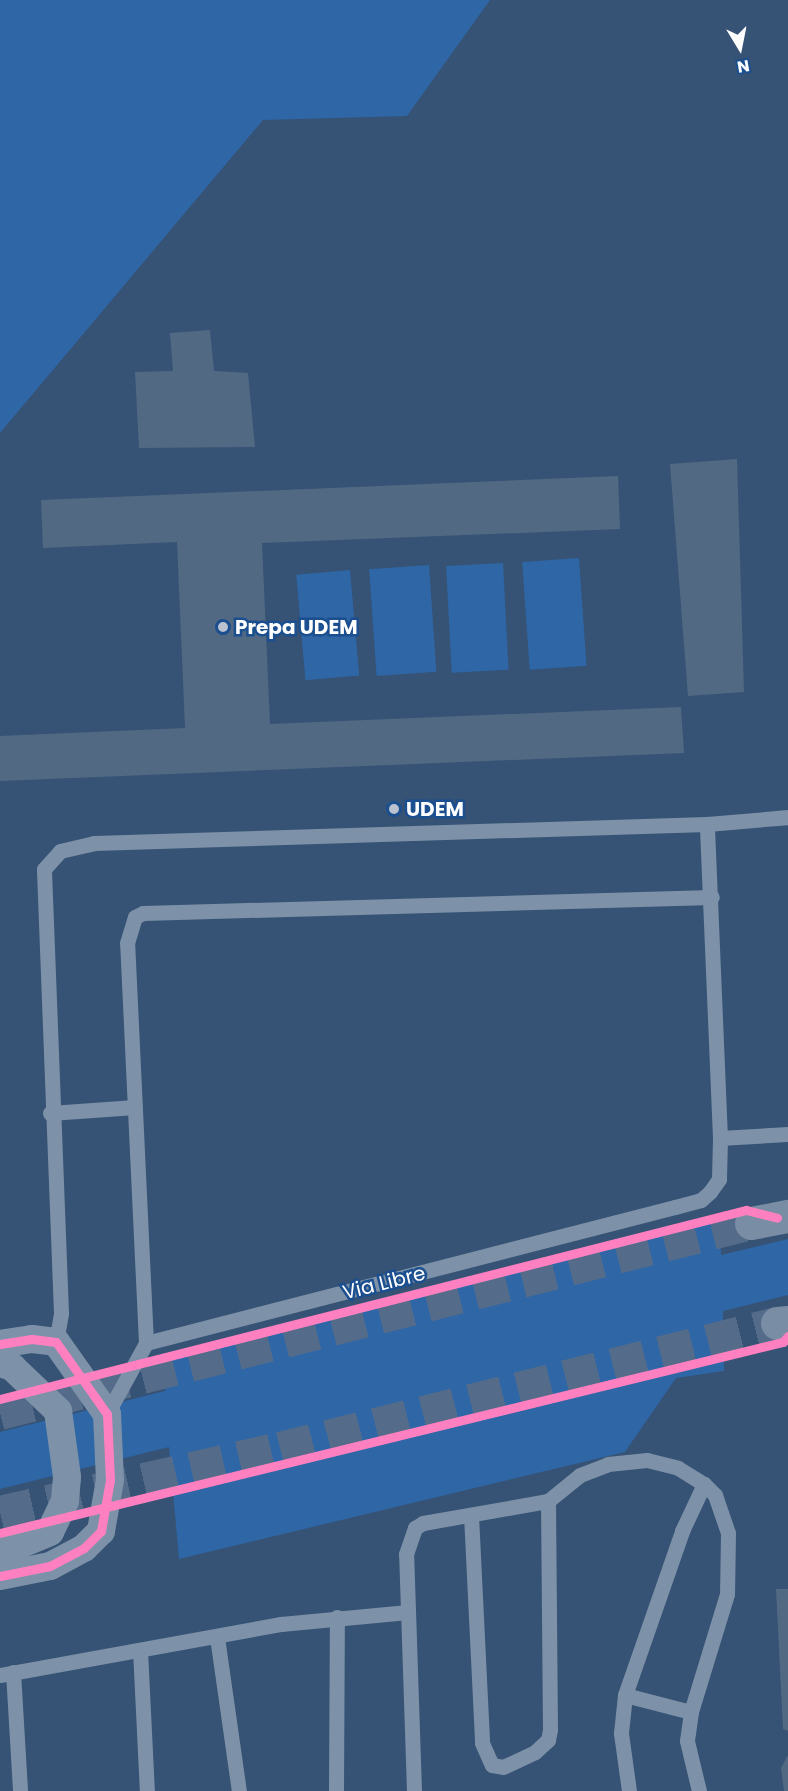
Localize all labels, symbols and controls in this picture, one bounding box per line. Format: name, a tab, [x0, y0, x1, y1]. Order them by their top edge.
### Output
north arrow	[710, 18, 770, 78]
text: N	[735, 54, 751, 79]
place label: Prepa UDEM	[235, 615, 358, 639]
marker: Prepa UDEM	[216, 620, 230, 634]
place label: UDEM	[406, 797, 464, 821]
marker: UDEM	[387, 802, 401, 816]
street label: Via Libre	[340, 1261, 428, 1305]

